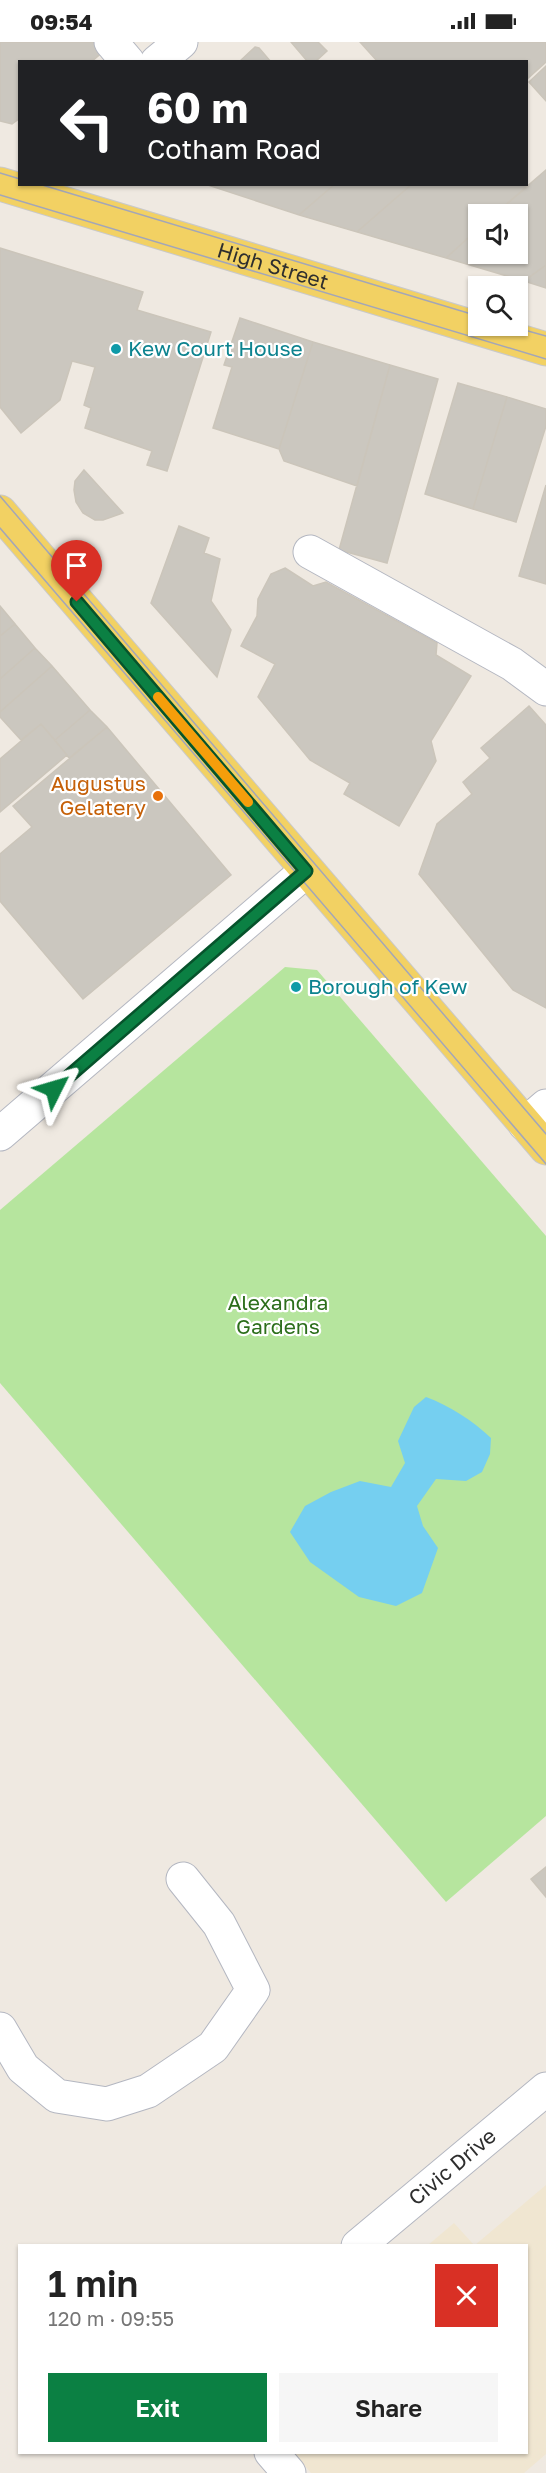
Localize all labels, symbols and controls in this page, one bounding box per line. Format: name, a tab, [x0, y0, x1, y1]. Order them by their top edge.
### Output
text: 09:54	[30, 8, 92, 35]
text: 60 m	[147, 82, 248, 132]
icon: left	[48, 84, 126, 162]
text: Cotham Road	[147, 133, 321, 165]
map controls	[468, 204, 528, 336]
button: sound	[468, 204, 528, 264]
street label: High Street	[214, 236, 332, 295]
button: search	[468, 276, 528, 336]
place label: Kew Court House	[128, 335, 303, 361]
marker: Kew Court House	[109, 342, 123, 356]
pin	[51, 540, 102, 602]
icon: arrive	[60, 549, 93, 582]
place label: Augustus Gelatery	[51, 770, 146, 820]
marker: Augustus Gelatery	[151, 789, 165, 803]
place label: Borough of Kew	[308, 973, 467, 999]
marker: Borough of Kew	[289, 980, 303, 994]
position arrow	[22, 1057, 86, 1121]
park label: Alexandra Gardens	[228, 1289, 328, 1339]
street label: Civic Drive	[403, 2122, 501, 2210]
text: 1 min	[48, 2262, 138, 2305]
button: close	[435, 2264, 498, 2327]
text: 120 m · 09:55	[48, 2306, 174, 2330]
button: Exit	[48, 2373, 267, 2442]
button: Share	[279, 2373, 498, 2442]

